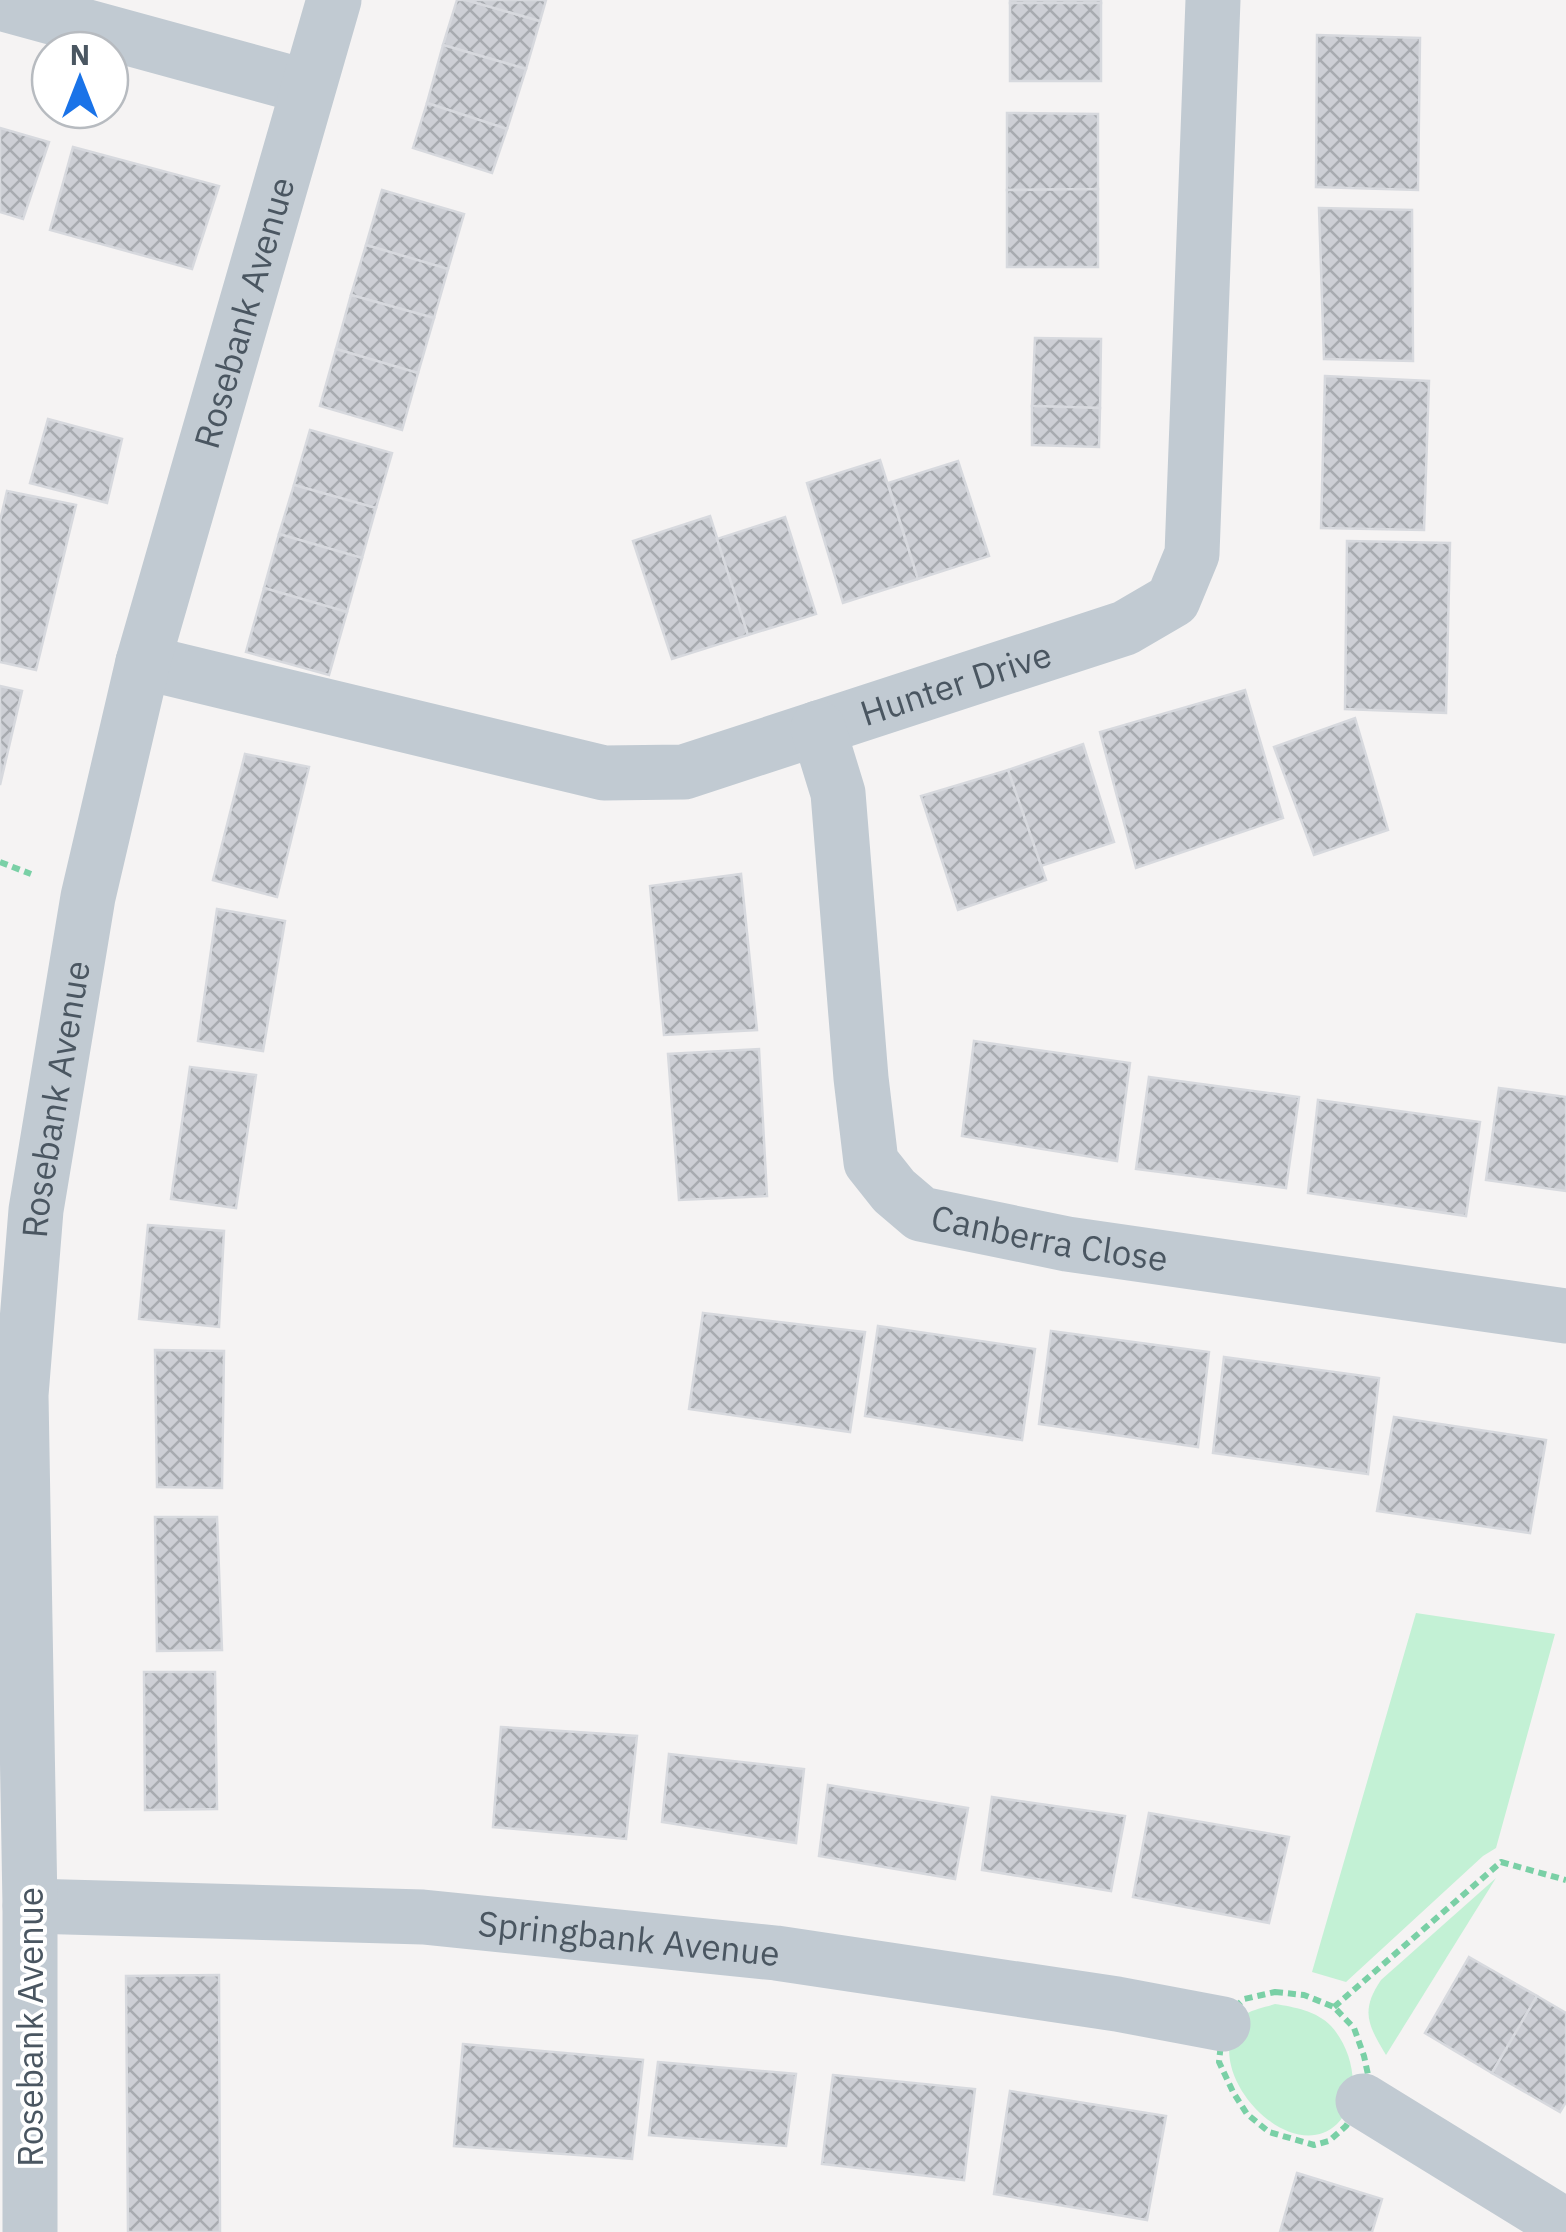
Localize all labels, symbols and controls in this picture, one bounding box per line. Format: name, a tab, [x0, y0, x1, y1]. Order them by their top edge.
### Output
north arrow	[30, 30, 130, 130]
text: N	[70, 36, 90, 73]
street label: Rosebank Avenue	[183, 172, 305, 454]
street label: Hunter Drive	[854, 631, 1057, 736]
street label: Rosebank Avenue	[11, 957, 100, 1240]
street label: Canberra Close	[927, 1194, 1171, 1281]
street label: Rosebank Avenue	[7, 1887, 53, 2167]
street label: Springbank Avenue	[476, 1900, 782, 1976]

